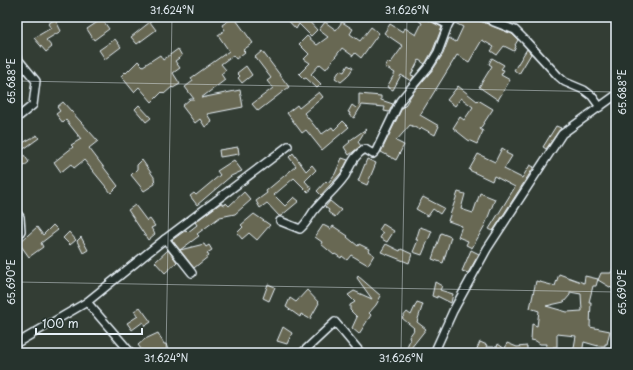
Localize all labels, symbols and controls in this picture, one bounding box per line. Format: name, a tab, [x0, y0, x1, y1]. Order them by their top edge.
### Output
text: 31.624°N	[150, 2, 194, 17]
text: 31.626°N	[385, 2, 429, 17]
text: 65.688°E	[3, 58, 18, 104]
text: 65.688°E	[614, 69, 629, 115]
text: 65.690°E	[3, 259, 18, 305]
text: 65.690°E	[614, 269, 629, 315]
scale bar	[36, 310, 142, 336]
text: 100 m	[42, 314, 79, 332]
text: 31.624°N	[144, 350, 188, 365]
text: 31.626°N	[379, 350, 423, 365]

